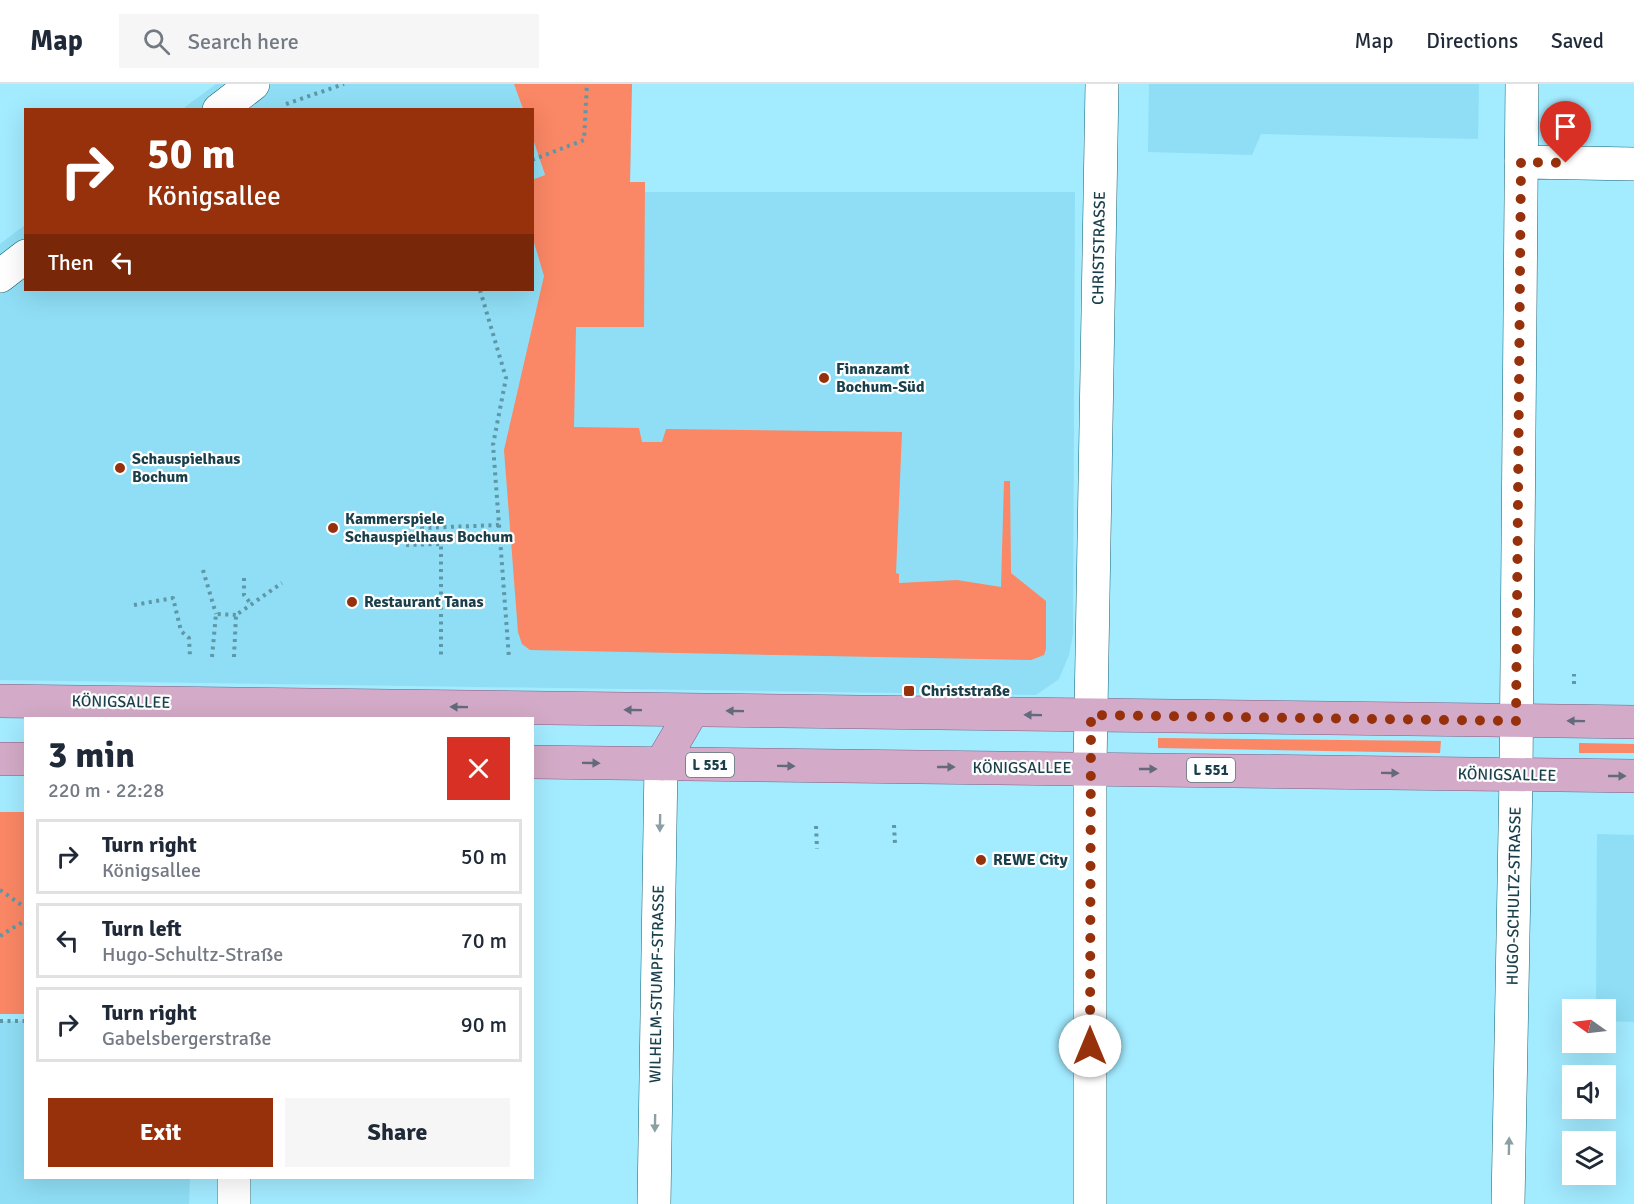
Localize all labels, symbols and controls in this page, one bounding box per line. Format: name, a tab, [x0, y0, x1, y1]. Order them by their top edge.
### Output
search box	[119, 14, 539, 68]
text: Map	[30, 24, 83, 58]
icon: search	[140, 25, 173, 58]
text: Search here	[188, 28, 299, 55]
text: Map	[1355, 28, 1393, 54]
text: Directions	[1426, 28, 1518, 54]
text: Saved	[1551, 28, 1604, 54]
pin	[1540, 101, 1591, 163]
icon: arrive	[1549, 110, 1582, 143]
text: 50 m	[147, 129, 236, 180]
icon: right	[48, 132, 126, 210]
text: Königsallee	[147, 180, 281, 213]
street label: CHRISTSTRASSE	[1088, 191, 1110, 305]
icon: left	[106, 246, 139, 279]
text: Then	[48, 249, 94, 276]
place label: Finanzamt Bochum-Süd	[836, 359, 925, 397]
marker: Finanzamt Bochum-Süd	[817, 371, 831, 385]
place label: Schauspielhaus Bochum	[132, 449, 240, 487]
marker: Schauspielhaus Bochum	[113, 461, 127, 475]
place label: Kammerspiele Schauspielhaus Bochum	[345, 509, 513, 547]
marker: Kammerspiele Schauspielhaus Bochum	[326, 521, 340, 535]
place label: Restaurant Tanas	[364, 592, 484, 612]
marker: Restaurant Tanas	[345, 595, 359, 609]
place label: Christstraße	[921, 681, 1010, 701]
marker: Christstraße	[902, 684, 916, 698]
street label: KÖNIGSALLEE	[71, 691, 171, 713]
one-way arrow	[450, 702, 469, 711]
one-way arrow	[624, 705, 643, 714]
one-way arrow	[726, 706, 745, 716]
one-way arrow	[1023, 710, 1042, 720]
one-way arrow	[1566, 716, 1585, 726]
text: 3 min	[48, 733, 135, 778]
button: close	[447, 737, 510, 800]
road number: L 551	[686, 753, 734, 777]
one-way arrow	[581, 758, 600, 768]
street label: KÖNIGSALLEE	[973, 758, 1071, 778]
road number: L 551	[1187, 758, 1235, 782]
one-way arrow	[776, 761, 795, 771]
one-way arrow	[936, 763, 955, 772]
one-way arrow	[1139, 764, 1158, 773]
street label: KÖNIGSALLEE	[1457, 764, 1557, 786]
one-way arrow	[1381, 769, 1400, 778]
one-way arrow	[1607, 771, 1626, 781]
text: 220 m · 22:28	[48, 778, 164, 803]
street label: HUGO-SCHULTZ-STRASSE	[1502, 806, 1526, 986]
one-way arrow	[655, 813, 665, 832]
text: Turn right	[102, 831, 197, 858]
icon: right	[51, 840, 84, 873]
text: 50 m	[461, 843, 507, 870]
place label: REWE City	[993, 850, 1068, 870]
marker: REWE City	[974, 853, 988, 867]
text: Königsallee	[102, 858, 201, 883]
street label: WILHELM-STUMPF-STRASSE	[645, 885, 669, 1083]
text: Turn left	[102, 915, 182, 942]
icon: left	[51, 924, 84, 957]
text: 70 m	[461, 927, 507, 954]
text: Hugo-Schultz-Straße	[102, 942, 283, 967]
text: Turn right	[102, 999, 197, 1026]
north arrow	[1562, 999, 1616, 1053]
map controls	[1562, 999, 1616, 1185]
icon: right	[51, 1008, 84, 1041]
text: 90 m	[461, 1011, 507, 1038]
position arrow	[1058, 1014, 1122, 1078]
text: Gabelsbergerstraße	[102, 1026, 272, 1051]
button: sound	[1562, 1065, 1616, 1119]
button: Exit	[48, 1098, 273, 1167]
button: Share	[285, 1098, 510, 1167]
one-way arrow	[650, 1113, 660, 1132]
button: layers	[1562, 1131, 1616, 1185]
one-way arrow	[1505, 1136, 1514, 1155]

